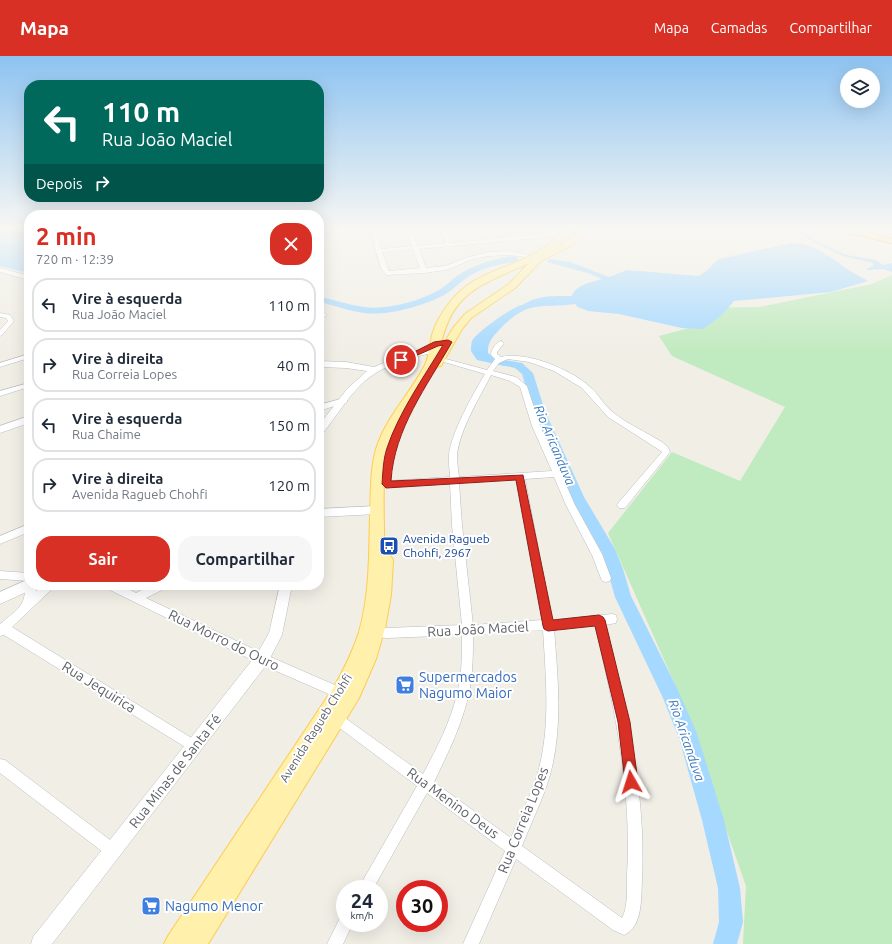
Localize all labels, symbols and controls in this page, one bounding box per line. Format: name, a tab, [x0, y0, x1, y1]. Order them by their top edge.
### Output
text: Mapa	[20, 17, 69, 39]
text: Mapa	[654, 20, 689, 36]
text: Camadas	[711, 20, 767, 36]
text: Compartilhar	[789, 20, 872, 36]
map controls	[840, 68, 880, 108]
button: layers	[840, 68, 880, 108]
icon: left	[36, 96, 88, 148]
text: 110 m	[102, 96, 180, 127]
text: Rua João Maciel	[102, 129, 232, 149]
icon: right	[91, 172, 113, 194]
text: Depois	[36, 175, 83, 192]
text: 2 min	[36, 223, 97, 250]
button: close	[270, 223, 312, 265]
text: 720 m · 12:39	[36, 252, 114, 266]
text: Vire à esquerda	[72, 290, 182, 307]
icon: left	[38, 294, 60, 316]
text: 110 m	[268, 297, 310, 314]
text: Rua João Maciel	[72, 307, 166, 321]
pin	[384, 343, 418, 377]
icon: arrive	[390, 349, 412, 371]
text: Vire à direita	[72, 350, 164, 367]
icon: right	[38, 354, 60, 376]
text: 40 m	[277, 357, 310, 374]
text: Rua Correia Lopes	[72, 367, 177, 381]
water label: Rio Aricanduva	[532, 403, 578, 487]
text: Vire à esquerda	[72, 410, 182, 427]
icon: left	[38, 414, 60, 436]
text: 150 m	[268, 417, 310, 434]
text: Rua Chaime	[72, 427, 141, 441]
text: Vire à direita	[72, 470, 164, 487]
icon: right	[38, 474, 60, 496]
text: 120 m	[268, 477, 310, 494]
text: Avenida Ragueb Chohfi	[72, 487, 208, 501]
place label: Avenida Ragueb Chohfi, 2967	[403, 532, 490, 559]
bus stop icon: Avenida Ragueb Chohfi, 2967	[378, 535, 400, 557]
button: Sair	[36, 536, 170, 582]
button: Compartilhar	[178, 536, 312, 582]
street label: Rua Morro do Ouro	[166, 606, 282, 674]
street label: Rua João Maciel	[427, 618, 529, 640]
street label: Rua Jequirica	[59, 658, 139, 716]
place label: Supermercados Nagumo Maior	[419, 669, 517, 701]
street label: Avenida Ragueb Chohfi	[277, 671, 354, 784]
supermarket icon: Supermercados Nagumo Maior	[394, 674, 416, 696]
water label: Rio Aricanduva	[666, 697, 708, 783]
street label: Rua Minas de Santa Fé	[126, 711, 224, 831]
position arrow	[610, 761, 652, 803]
street label: Rua Menino Deus	[404, 764, 502, 842]
street label: Rua Correia Lopes	[494, 764, 552, 876]
speed limit sign: 30	[396, 880, 448, 932]
text: 24	[351, 889, 373, 912]
supermarket icon: Nagumo Menor	[140, 895, 162, 917]
place label: Nagumo Menor	[165, 898, 264, 914]
text: km/h	[350, 910, 374, 921]

